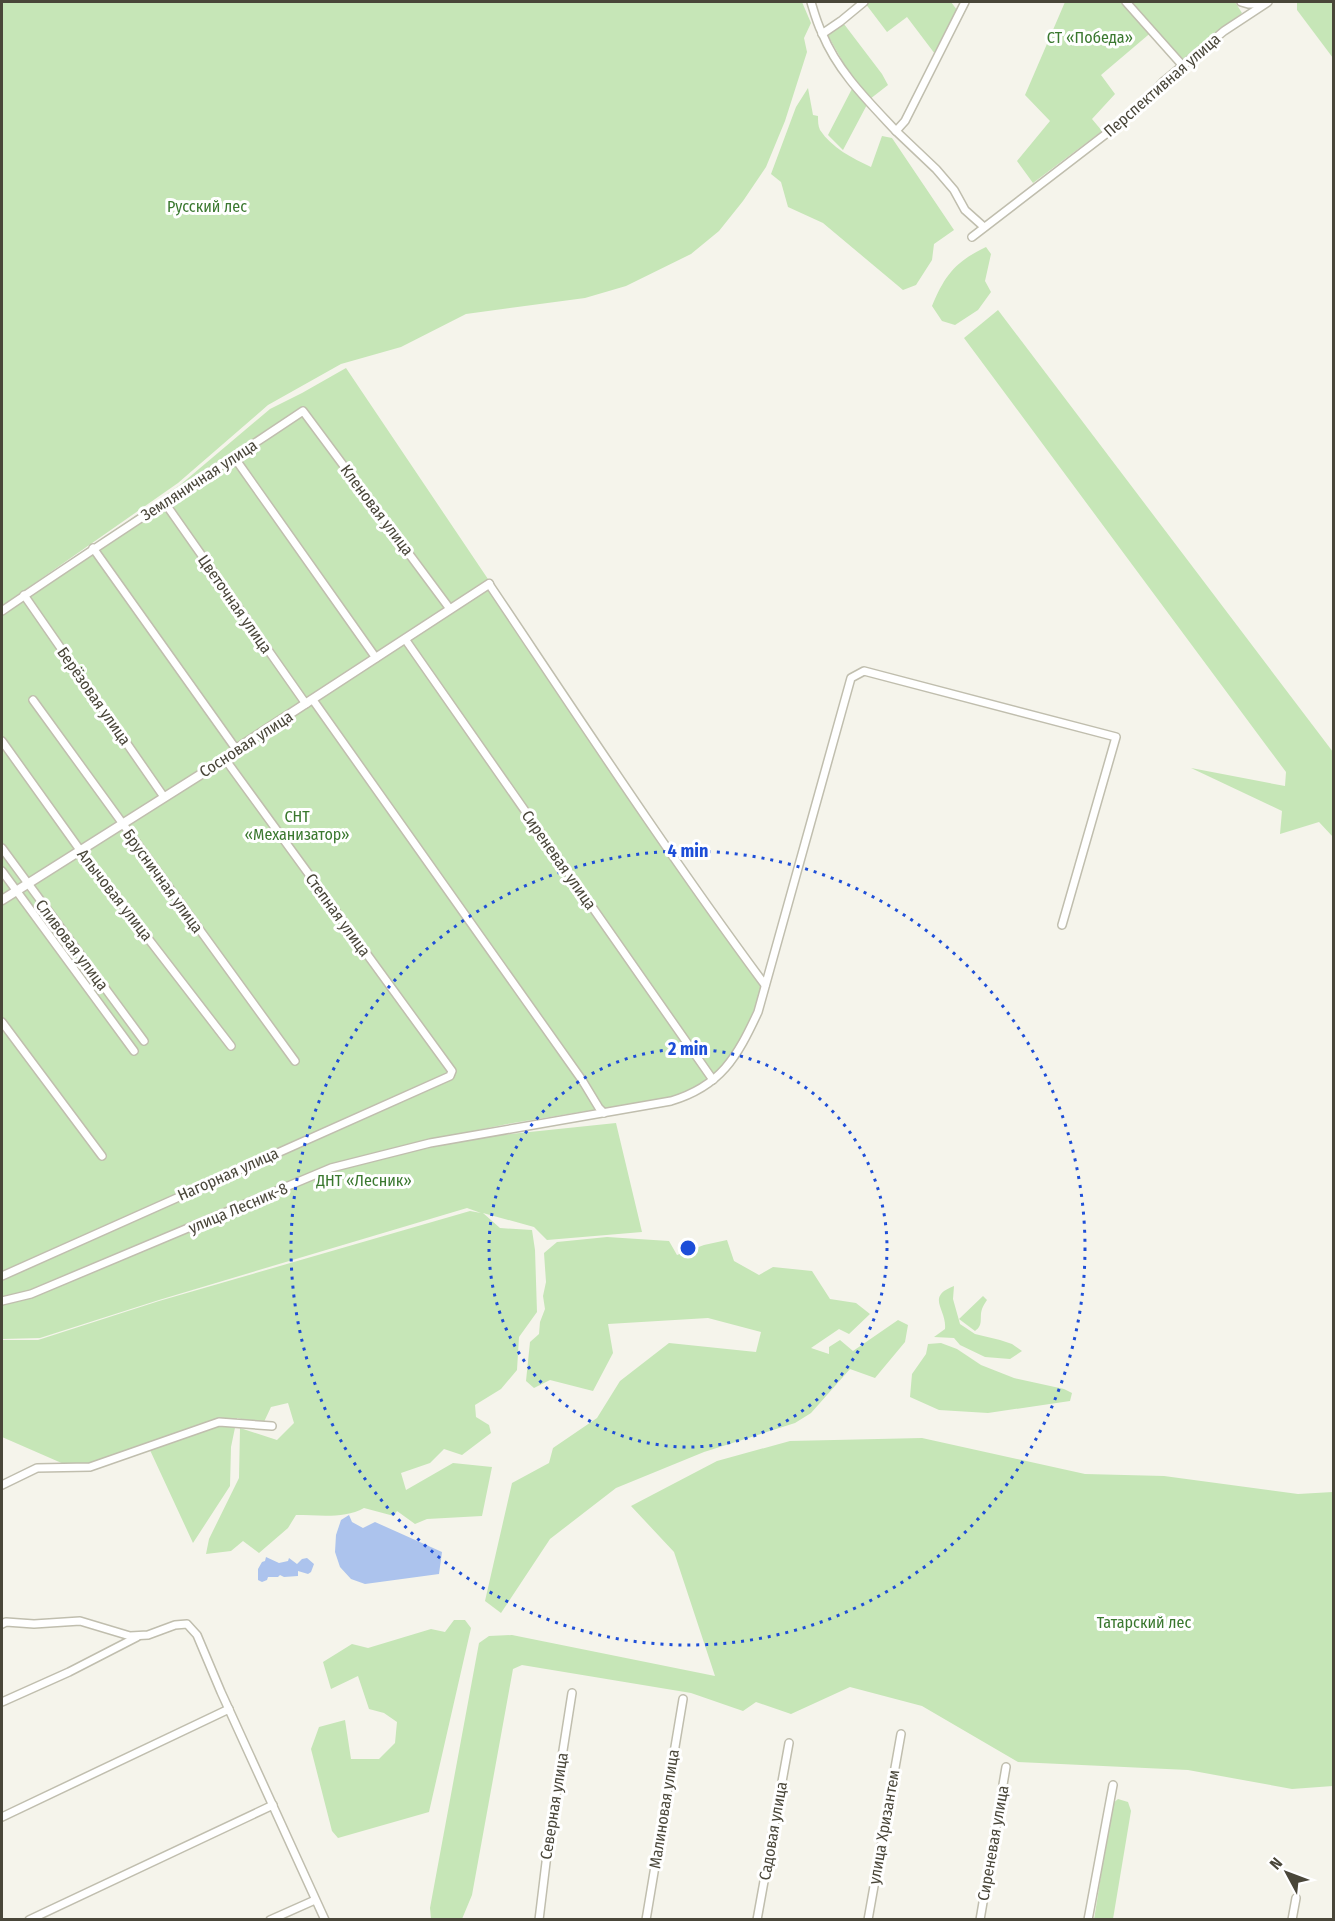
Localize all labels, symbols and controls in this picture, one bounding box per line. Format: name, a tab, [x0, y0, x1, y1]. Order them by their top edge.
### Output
park label: СТ «Победа»	[1047, 28, 1133, 47]
street label: Перспективная улица	[1100, 29, 1224, 141]
park label: Русский лес	[167, 197, 247, 216]
street label: Земляничная улица	[137, 435, 261, 525]
street label: Кленовая улица	[337, 461, 418, 559]
street label: Цветочная улица	[194, 551, 276, 657]
street label: Берёзовая улица	[53, 643, 135, 749]
street label: Сосновая улица	[196, 707, 296, 781]
park label: СНТ «Механизатор»	[244, 807, 350, 844]
street label: Сиреневая улица	[518, 807, 600, 913]
street label: Брусничная улица	[119, 825, 207, 937]
text: 4 min	[668, 840, 708, 862]
street label: Алычовая улица	[73, 845, 157, 945]
street label: Степная улица	[302, 870, 375, 960]
street label: Сливовая улица	[32, 896, 112, 994]
text: 2 min	[667, 1038, 708, 1060]
street label: Нагорная улица	[175, 1143, 282, 1205]
park label: ДНТ «Лесник»	[315, 1171, 412, 1190]
street label: улица Лесник-8	[186, 1179, 290, 1237]
centre of rings	[678, 1238, 698, 1258]
park label: Татарский лес	[1097, 1613, 1191, 1632]
street label: Малиновая улица	[645, 1748, 683, 1870]
street label: Северная улица	[536, 1751, 572, 1861]
street label: улица Хризантем	[865, 1768, 903, 1886]
street label: Садовая улица	[755, 1780, 791, 1882]
street label: Сиреневая улица	[973, 1784, 1013, 1902]
north arrow	[1257, 1843, 1317, 1903]
text: N	[1266, 1854, 1286, 1873]

